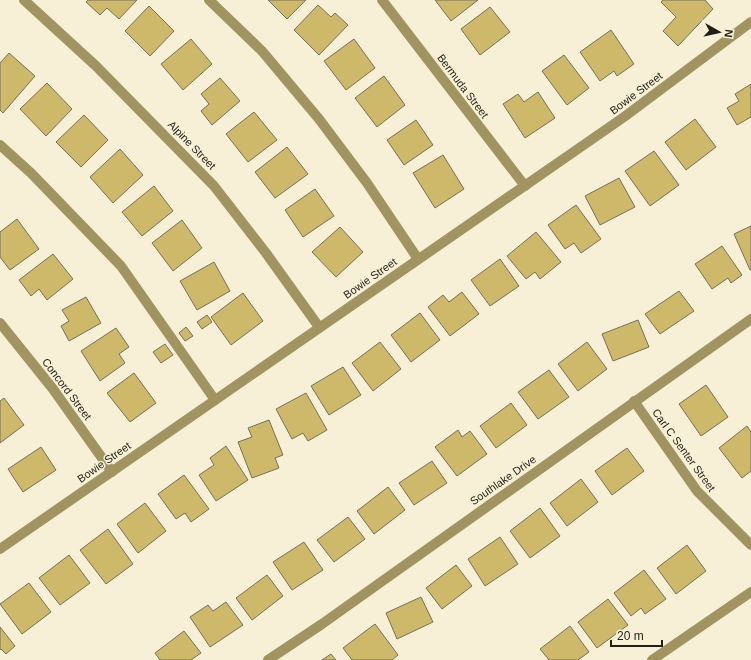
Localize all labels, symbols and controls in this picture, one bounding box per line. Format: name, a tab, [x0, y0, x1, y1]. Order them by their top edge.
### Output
north arrow	[699, 12, 739, 52]
text: N	[722, 29, 735, 38]
street label: Bermuda Street	[435, 52, 491, 120]
street label: Bowie Street	[607, 69, 665, 117]
street label: Alpine Street	[166, 118, 218, 172]
street label: Bowie Street	[341, 255, 399, 301]
street label: Concord Street	[40, 356, 94, 422]
street label: Carl C Senter Street	[650, 406, 718, 494]
street label: Bowie Street	[75, 439, 133, 485]
street label: Southlake Drive	[468, 453, 538, 507]
scale bar	[611, 622, 662, 648]
text: 20 m	[617, 629, 644, 643]

